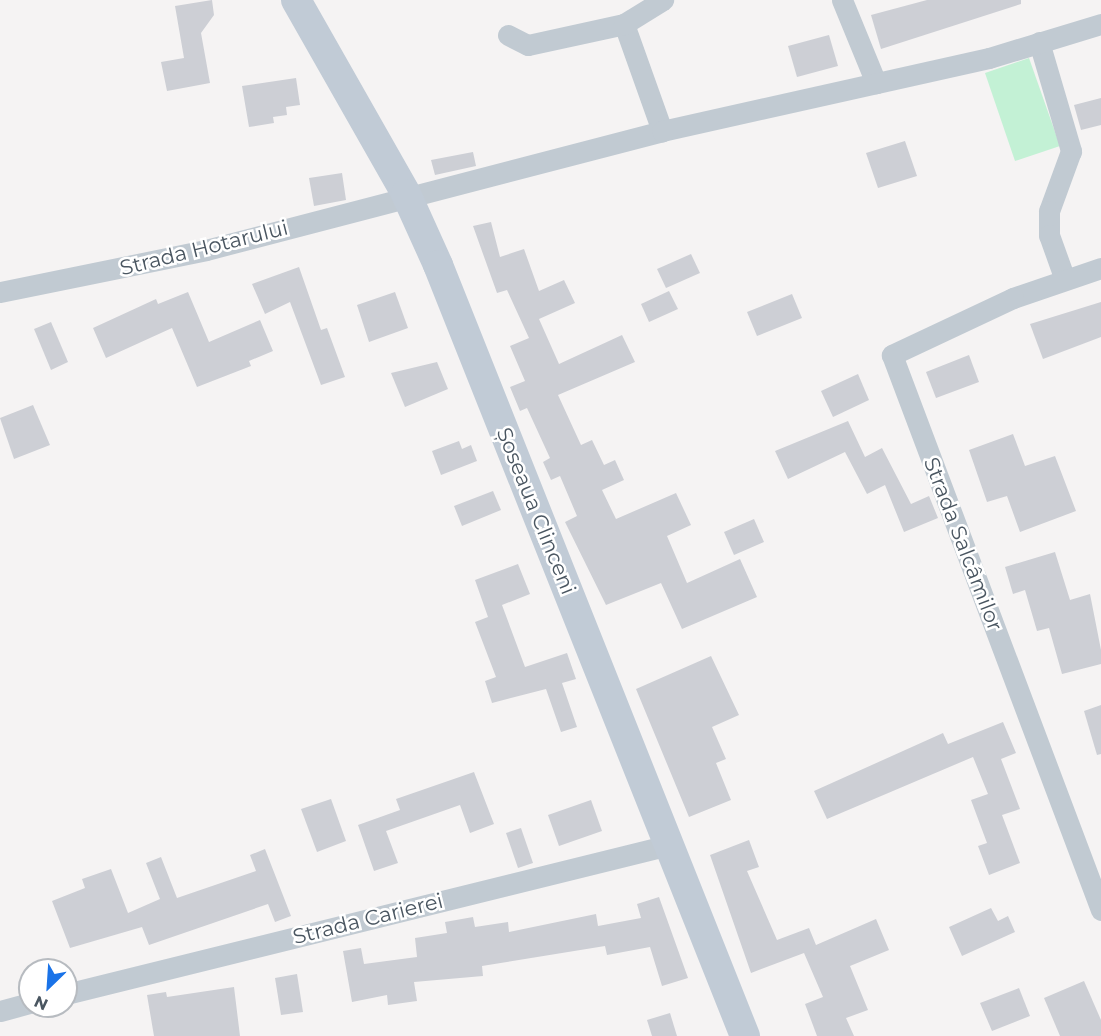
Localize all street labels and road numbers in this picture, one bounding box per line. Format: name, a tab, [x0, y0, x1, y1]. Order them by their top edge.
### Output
street label: Strada Hotarului	[117, 215, 291, 281]
street label: Șoseaua Clinceni	[491, 424, 581, 598]
street label: Strada Salcâmilor	[918, 454, 1008, 634]
street label: Strada Carierei	[290, 888, 446, 950]

